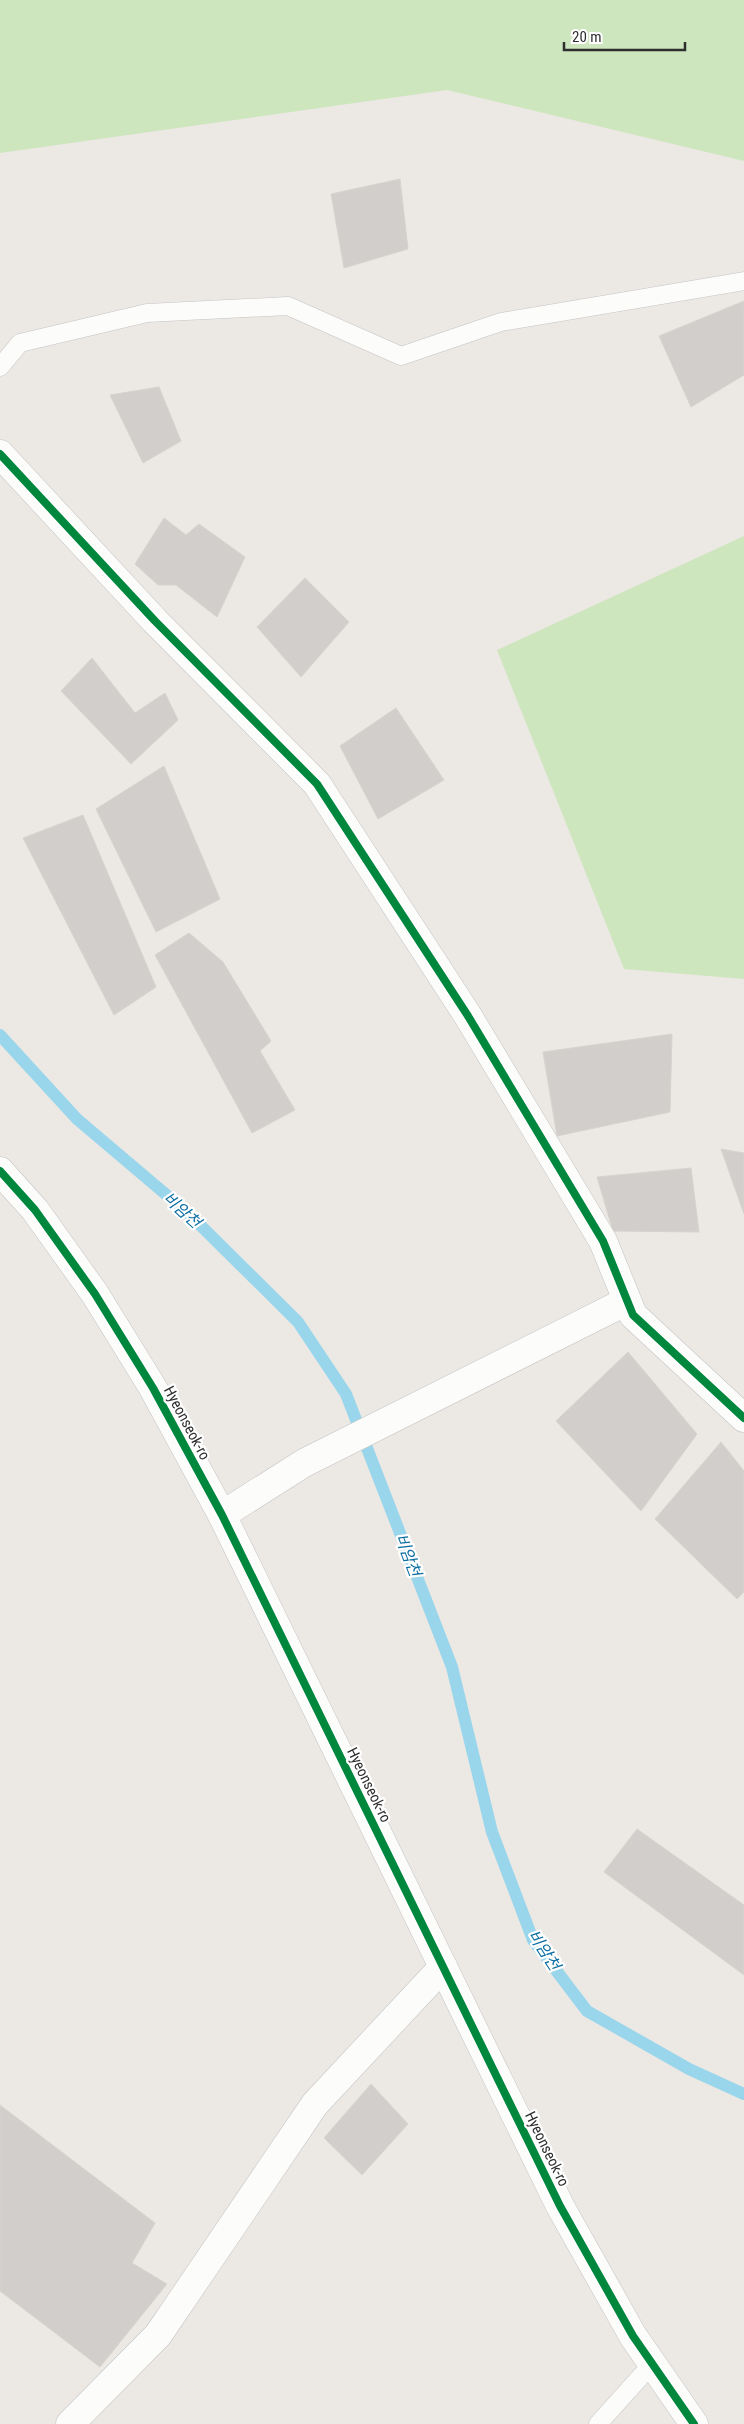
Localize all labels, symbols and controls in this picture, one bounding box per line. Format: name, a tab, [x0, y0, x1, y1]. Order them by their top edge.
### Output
scale bar	[564, 20, 685, 52]
text: 20 m	[572, 28, 602, 46]
water label: 비암천	[159, 1188, 206, 1233]
street label: Hyeonseok-ro	[160, 1383, 214, 1463]
water label: 비암천	[391, 1531, 426, 1581]
street label: Hyeonseok-ro	[343, 1745, 395, 1825]
water label: 비암천	[524, 1926, 565, 1976]
street label: Hyeonseok-ro	[521, 2109, 573, 2189]

